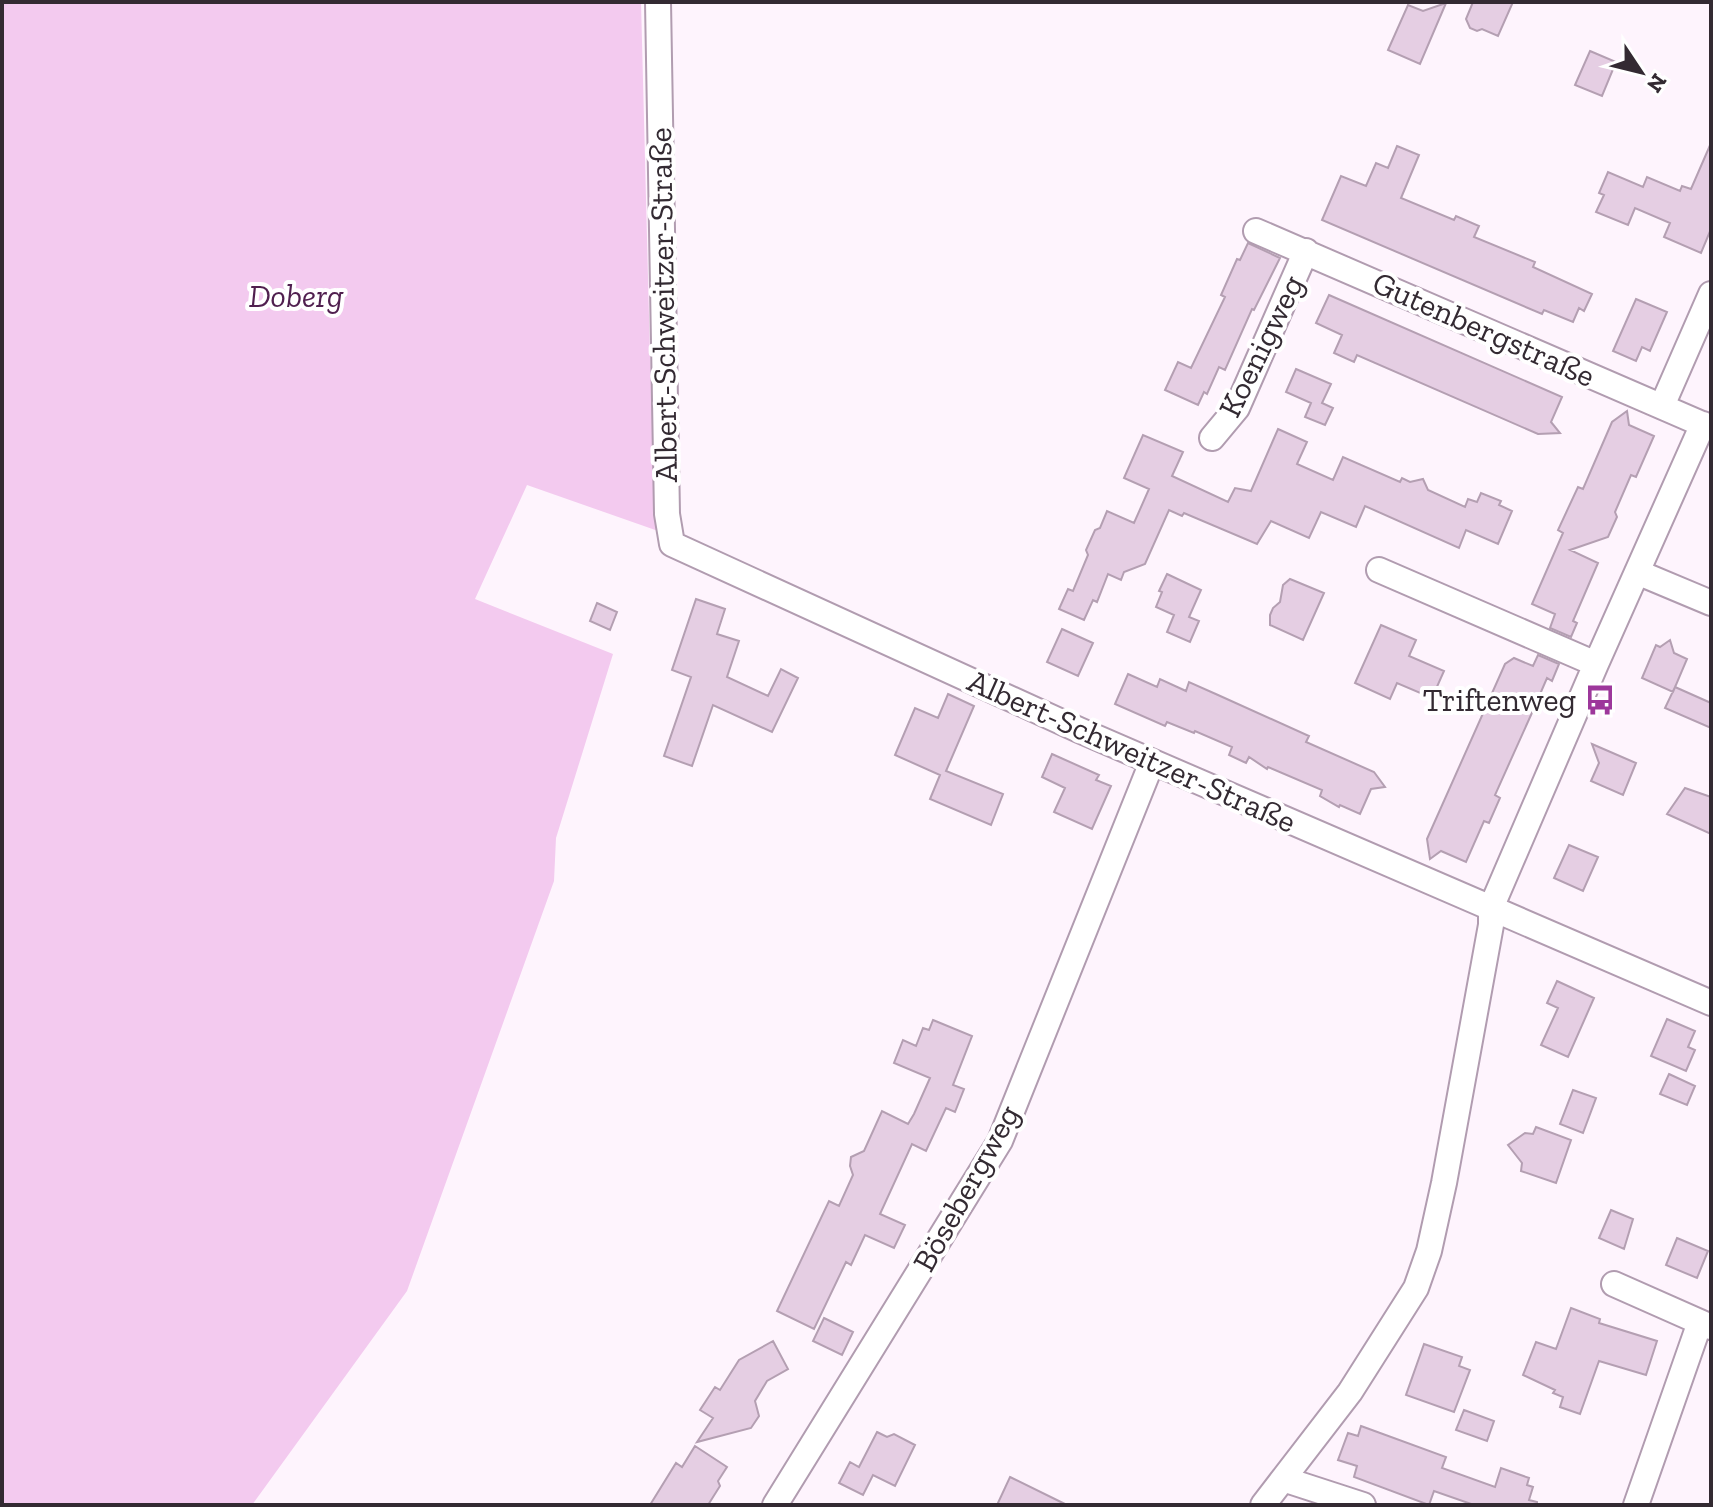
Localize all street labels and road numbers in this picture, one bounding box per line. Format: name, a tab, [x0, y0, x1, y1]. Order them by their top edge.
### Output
street label: Albert-Schweitzer-Straße	[641, 127, 685, 483]
street label: Gutenbergstraße	[1367, 263, 1601, 395]
street label: Koenigweg	[1210, 269, 1312, 423]
street label: Albert-Schweitzer-Straße	[962, 661, 1302, 841]
street label: Bösebergweg	[905, 1098, 1027, 1278]

